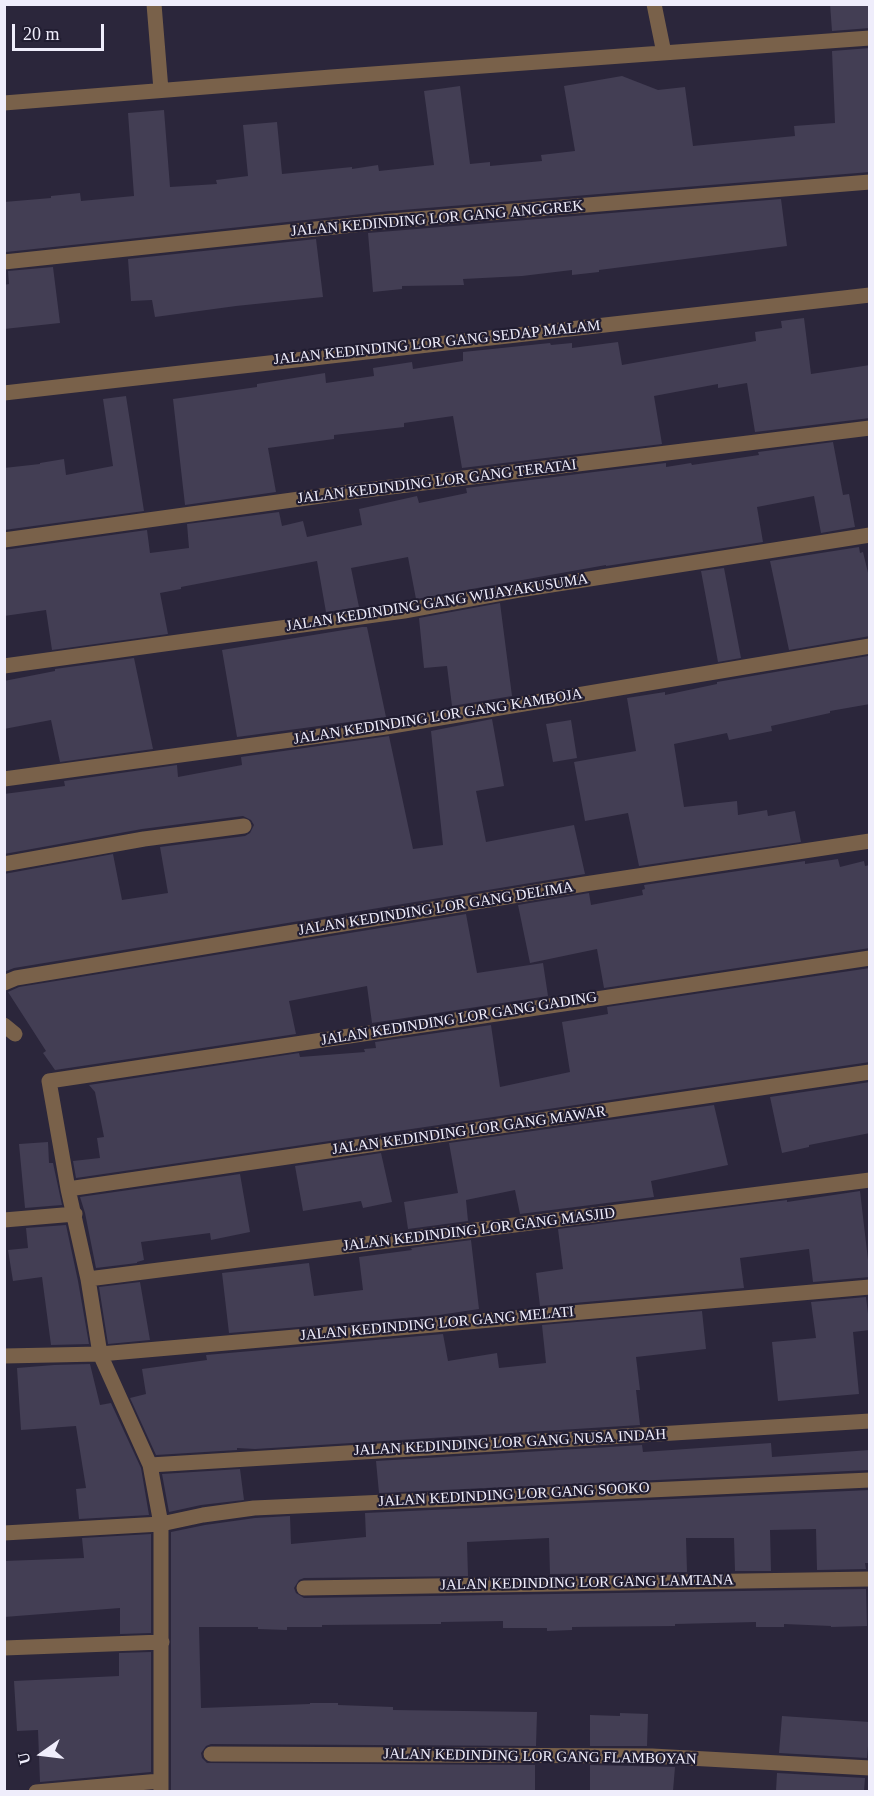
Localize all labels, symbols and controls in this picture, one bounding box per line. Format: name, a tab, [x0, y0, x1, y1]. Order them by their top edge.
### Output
scale bar	[15, 12, 106, 50]
text: 20 m	[23, 24, 60, 44]
street label: JALAN KEDINDING LOR GANG ANGGREK	[290, 197, 584, 241]
street label: JALAN KEDINDING LOR GANG SEDAP MALAM	[273, 317, 601, 369]
street label: JALAN KEDINDING LOR GANG TERATAI	[296, 456, 578, 508]
street label: JALAN KEDINDING GANG WIJAYAKUSUMA	[285, 570, 589, 636]
street label: JALAN KEDINDING LOR GANG KAMBOJA	[292, 685, 584, 749]
street label: JALAN KEDINDING LOR GANG DELIMA	[297, 878, 575, 940]
street label: JALAN KEDINDING LOR GANG GADING	[320, 988, 598, 1050]
street label: JALAN KEDINDING LOR GANG MAWAR	[331, 1103, 607, 1159]
street label: JALAN KEDINDING LOR GANG MASJID	[342, 1204, 616, 1256]
street label: JALAN KEDINDING LOR GANG MELATI	[299, 1303, 575, 1345]
street label: JALAN KEDINDING LOR GANG NUSA INDAH	[353, 1426, 667, 1460]
street label: JALAN KEDINDING LOR GANG SOOKO	[378, 1479, 650, 1511]
street label: JALAN KEDINDING LOR GANG LAMTANA	[440, 1571, 734, 1595]
north arrow	[12, 1724, 72, 1784]
street label: JALAN KEDINDING LOR GANG FLAMBOYAN	[383, 1745, 697, 1769]
text: U	[14, 1751, 34, 1766]

